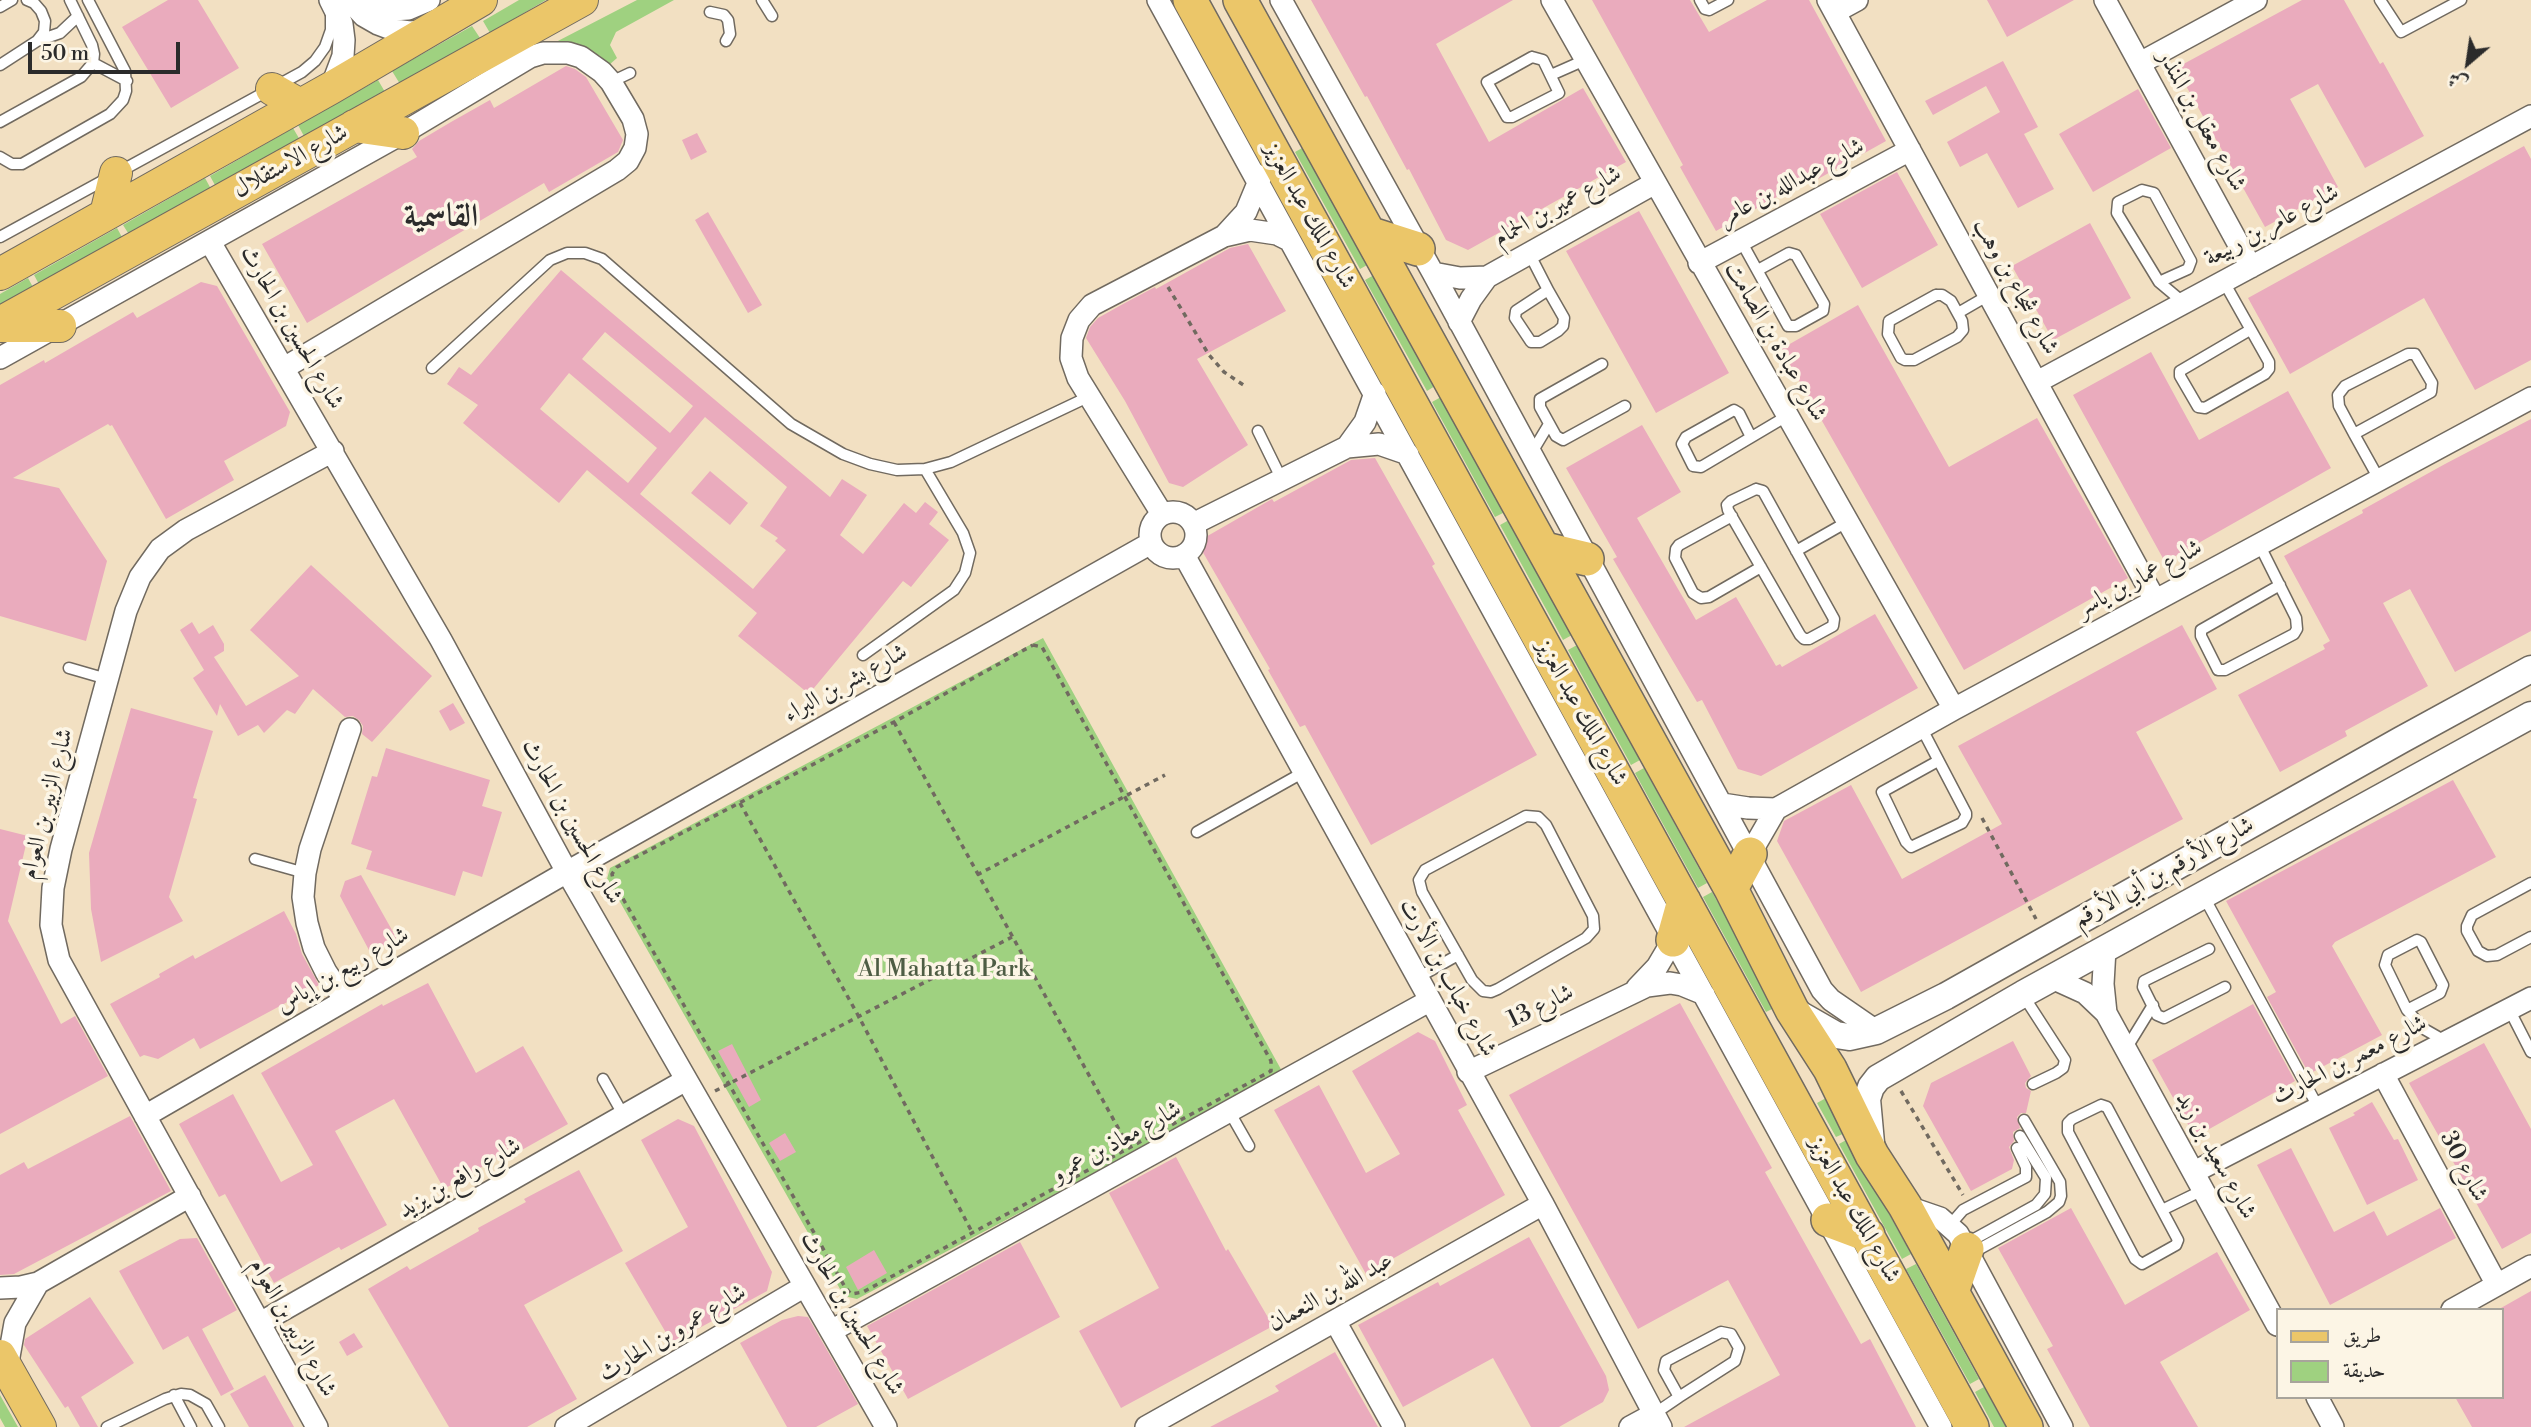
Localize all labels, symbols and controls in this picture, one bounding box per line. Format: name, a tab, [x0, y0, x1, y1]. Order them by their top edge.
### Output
scale bar	[32, 28, 184, 72]
north arrow	[2433, 28, 2503, 98]
text: 50 m	[41, 41, 89, 67]
street label: شارع معقل بن المنذر	[2150, 45, 2252, 197]
text: ش	[2444, 66, 2472, 96]
street label: شارع الاستقلال	[229, 119, 353, 205]
street label: شارع عبدالله بن عامر	[1714, 133, 1870, 233]
street label: شارع الملك عبد العزيز	[1257, 138, 1361, 294]
street label: شارع عمير بن الحمام	[1489, 160, 1627, 254]
street label: شارع عامر بن ربيعة	[2200, 178, 2344, 274]
district label: القاسمية	[404, 199, 478, 237]
street label: شارع شجاع بن وهب	[1966, 214, 2064, 360]
street label: شارع الحسين بن الحارث	[232, 241, 350, 415]
street label: شارع عبادة بن الصامت	[1718, 257, 1832, 427]
street label: شارع عمار بن ياسر	[2072, 534, 2208, 624]
street label: شارع الملك عبد العزيز	[1529, 635, 1633, 791]
street label: شارع بشر بن البراء	[779, 638, 913, 730]
street label: شارع الزبير بن العوام	[15, 726, 81, 882]
street label: شارع الحسين بن الحارث	[514, 734, 628, 910]
street label: شارع الأرقم بن أبي الأرقم	[2069, 811, 2259, 935]
street label: شارع خباب بن الأرت	[1392, 894, 1502, 1062]
street label: شارع ربيع بن إياس	[271, 921, 415, 1021]
park label: Al Mahatta Park	[858, 956, 1030, 984]
street label: شارع 13	[1503, 979, 1579, 1035]
street label: شارع معمر بن الحارث	[2268, 1010, 2432, 1112]
street label: شارع سعيد بن زيد	[2168, 1087, 2262, 1225]
street label: شارع معاذ بن عمرو	[1047, 1096, 1187, 1190]
street label: شارع 30	[2433, 1127, 2493, 1207]
street label: شارع رافع بن يزيد	[393, 1132, 527, 1226]
street label: شارع الملك عبد العزيز	[1802, 1132, 1906, 1288]
street label: شارع الحسين بن الحارث	[792, 1227, 910, 1401]
street label: عبد الله بن النعمان	[1263, 1247, 1399, 1339]
street label: شارع الزبير بن العوام	[242, 1254, 342, 1402]
street label: شارع عمرو بن الحارث	[594, 1279, 752, 1389]
legend	[2276, 1308, 2503, 1399]
text: طريق	[2343, 1323, 2381, 1349]
text: حديقة	[2343, 1358, 2386, 1384]

